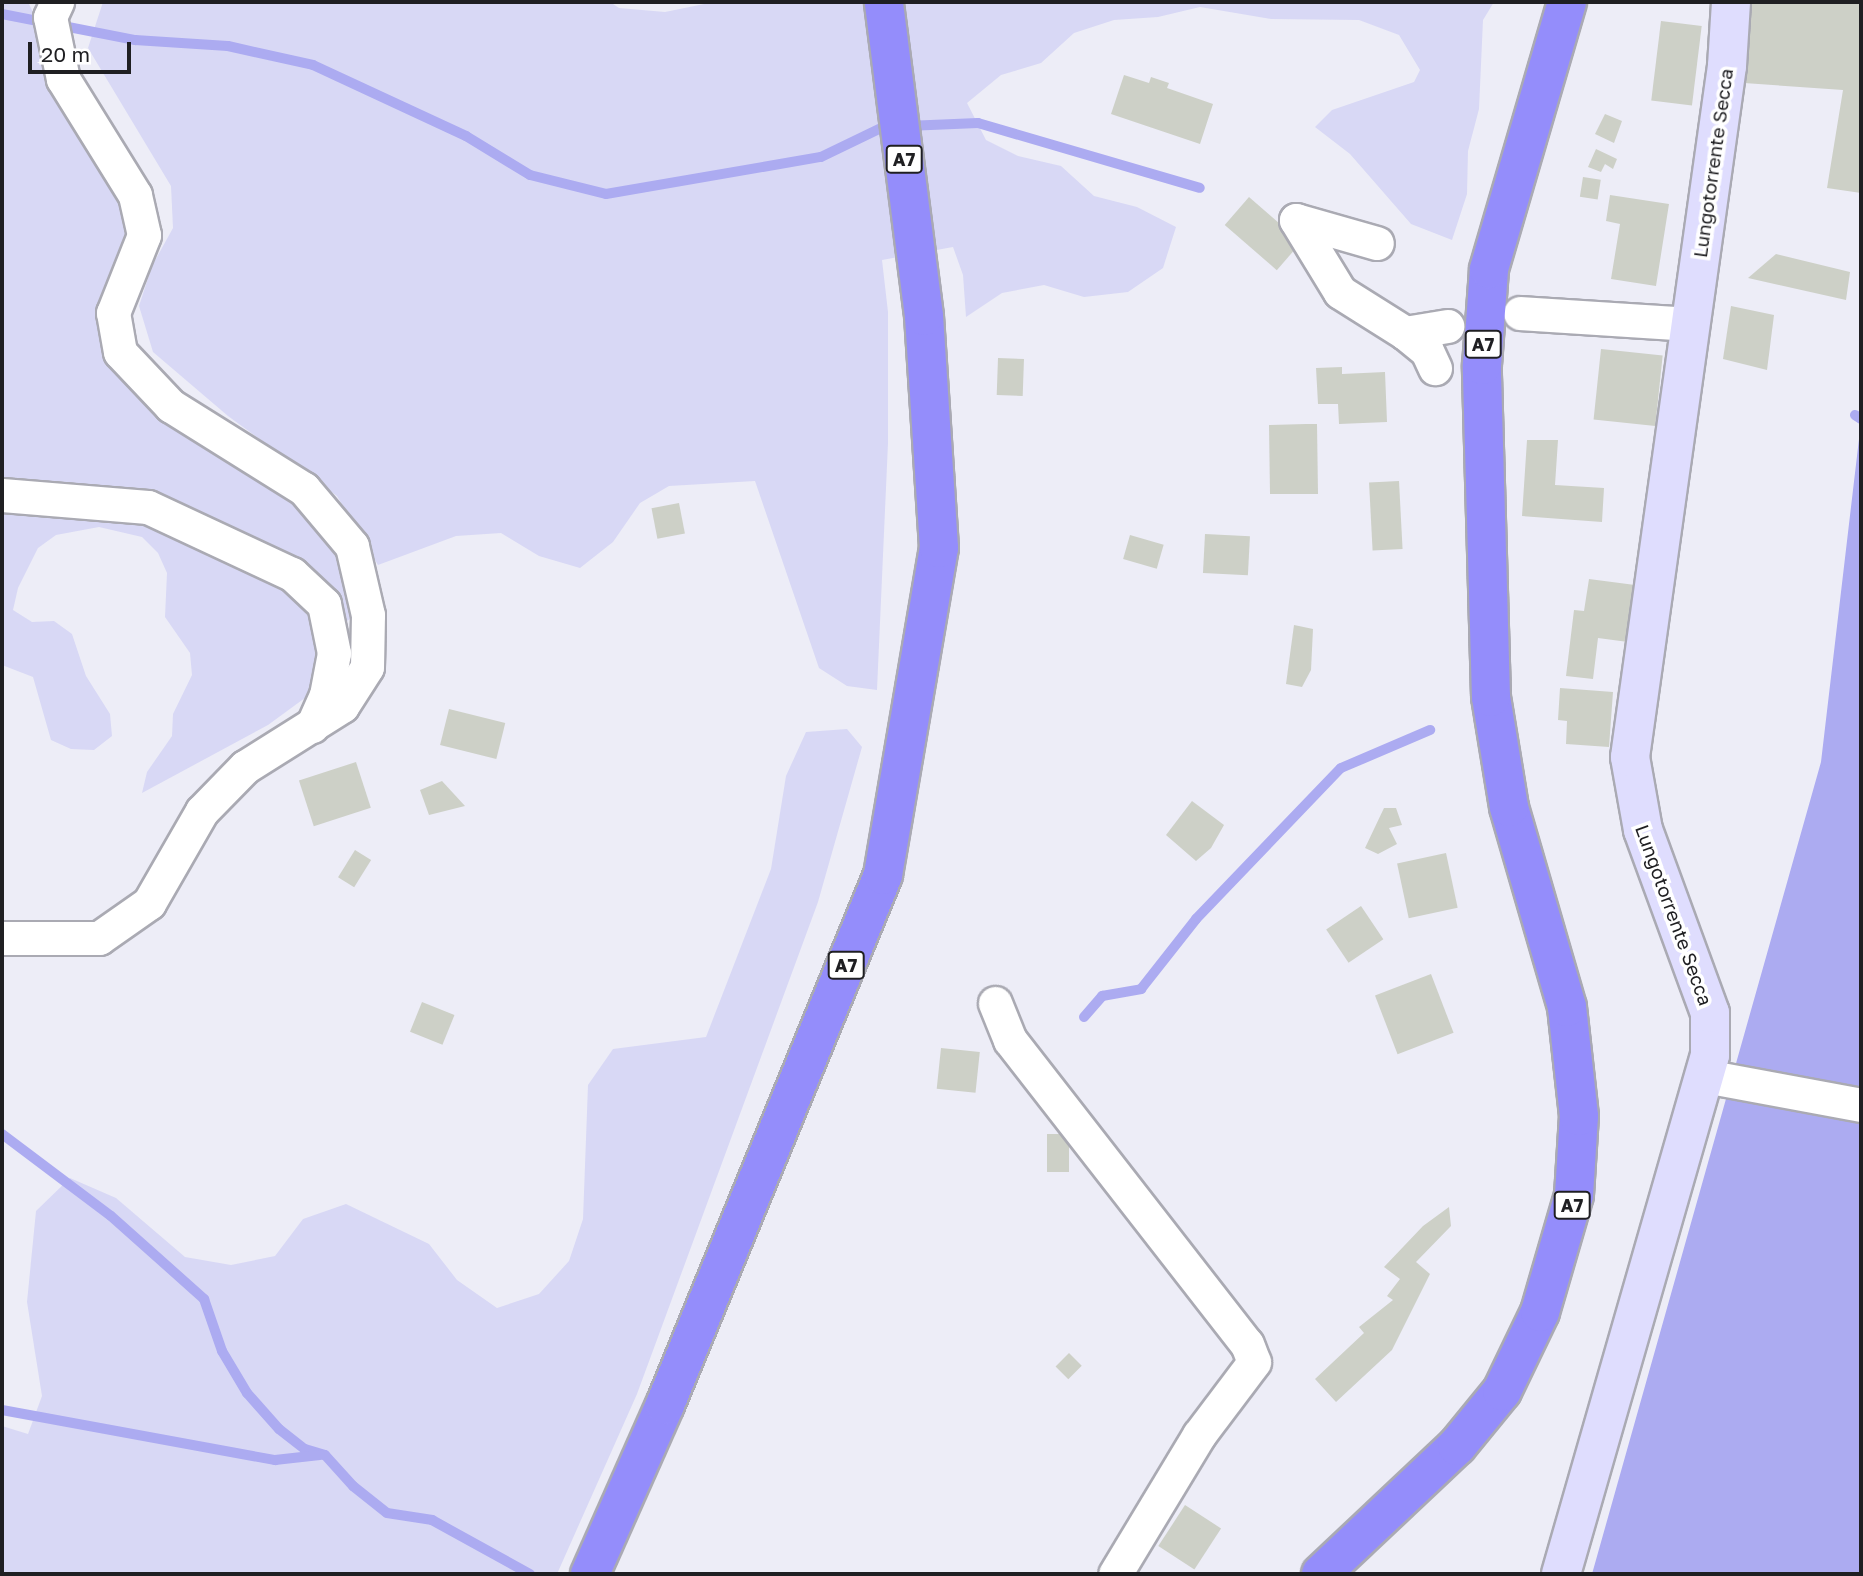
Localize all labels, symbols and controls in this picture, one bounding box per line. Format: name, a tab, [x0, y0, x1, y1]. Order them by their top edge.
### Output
scale bar	[32, 28, 135, 72]
text: 20 m	[41, 41, 90, 67]
street label: Lungotorrente Secca	[1688, 67, 1738, 259]
road number: A7	[885, 144, 923, 174]
road number: A7	[1464, 330, 1502, 358]
street label: Lungotorrente Secca	[1631, 821, 1717, 1009]
road number: A7	[827, 950, 865, 980]
road number: A7	[1553, 1190, 1591, 1220]

